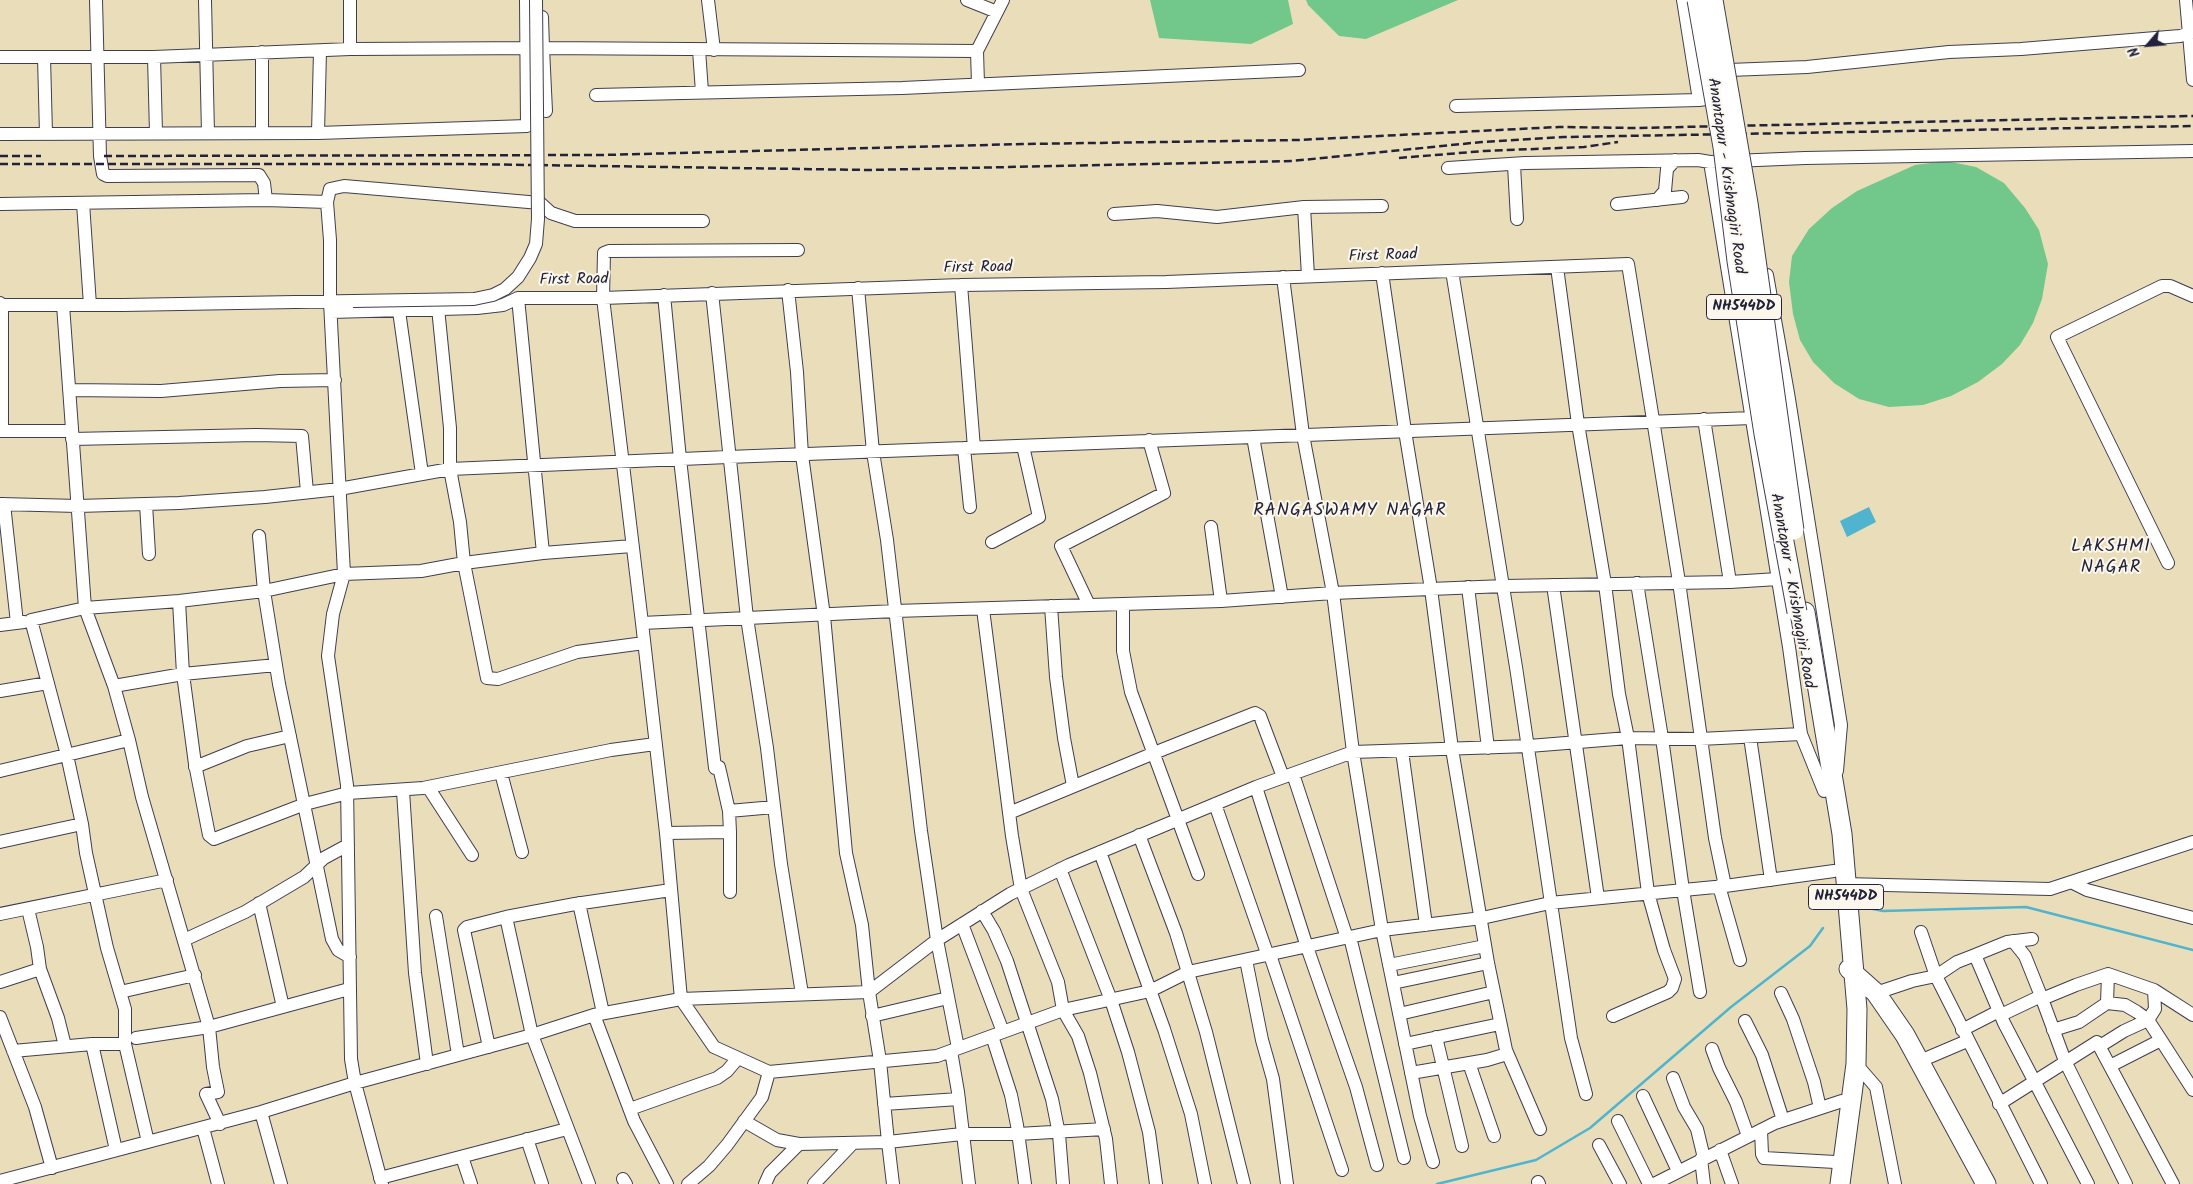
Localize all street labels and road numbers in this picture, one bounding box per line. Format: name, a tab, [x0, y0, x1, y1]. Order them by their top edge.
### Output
street label: Anantapur - Krishnagiri Road	[1702, 77, 1748, 275]
street label: First Road	[1348, 246, 1418, 268]
street label: First Road	[943, 259, 1013, 279]
street label: First Road	[539, 271, 609, 291]
road number: NH544DD	[1706, 294, 1782, 320]
street label: Anantapur - Krishnagiri Road	[1764, 492, 1818, 690]
road number: NH544DD	[1808, 884, 1884, 910]

